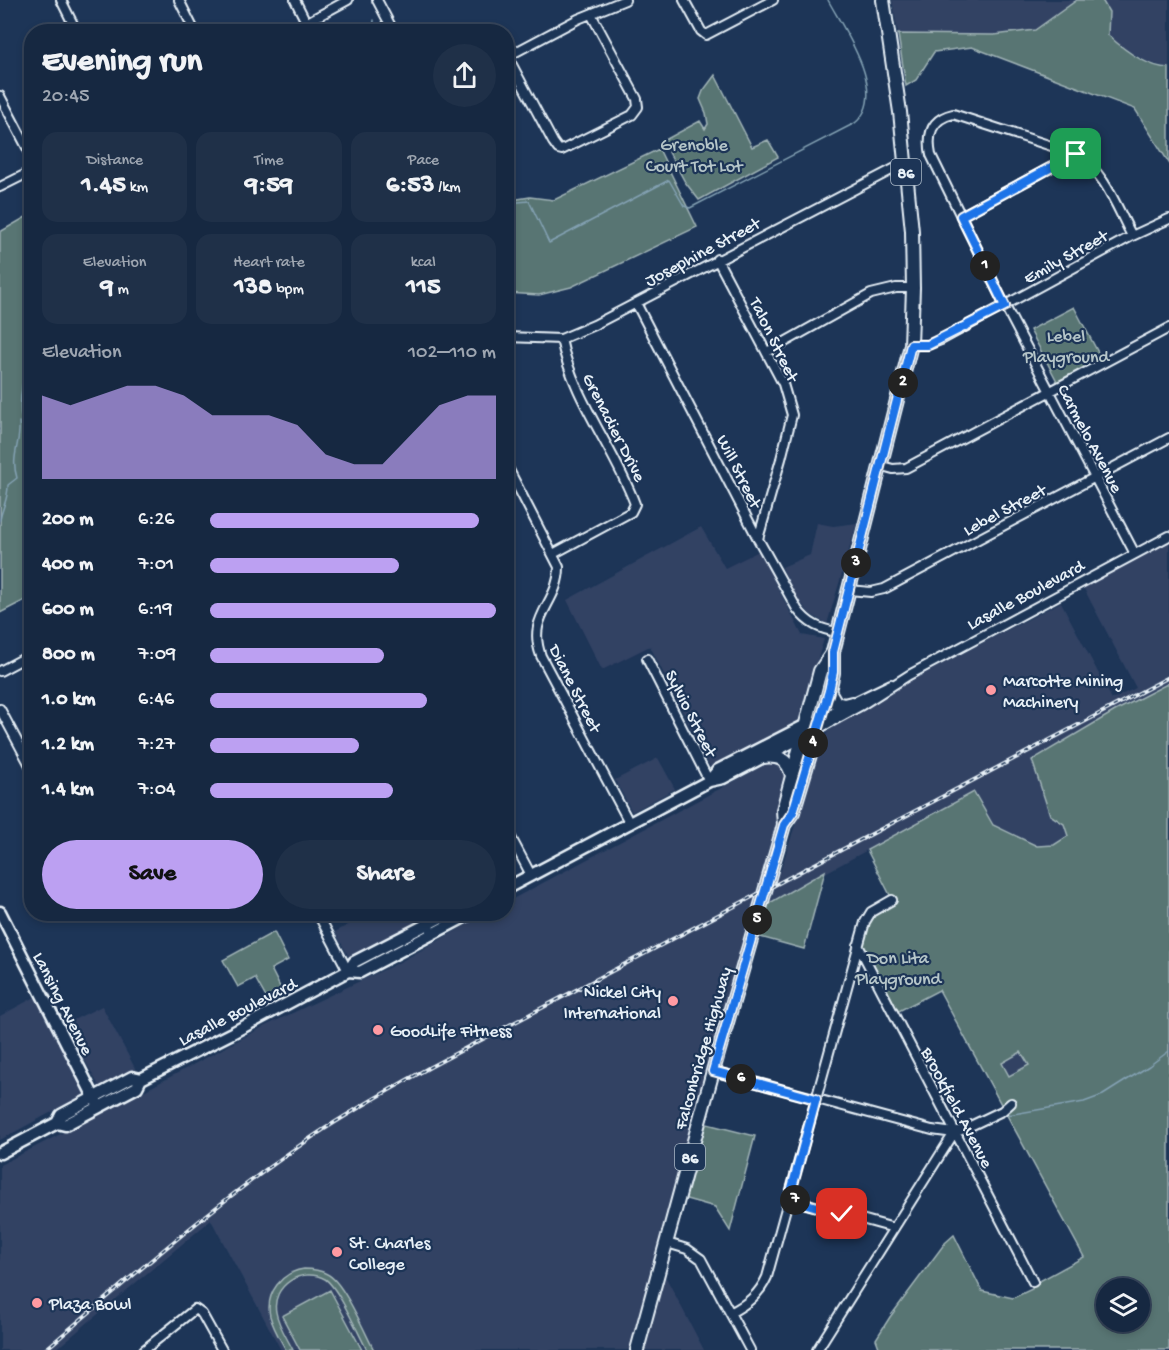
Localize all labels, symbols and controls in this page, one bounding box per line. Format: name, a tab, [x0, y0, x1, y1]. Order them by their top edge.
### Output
text: Evening run	[42, 44, 202, 82]
button: share	[433, 44, 496, 107]
text: 20:45	[42, 86, 89, 109]
pin	[1050, 128, 1101, 179]
park label: Grenoble Court Tot Lot	[646, 136, 744, 178]
icon: arrive	[1059, 137, 1092, 170]
text: Distance	[86, 152, 143, 171]
text: Time	[254, 152, 284, 171]
text: Pace	[408, 152, 439, 171]
road number: 86	[891, 159, 921, 185]
text: 1.45	[81, 171, 126, 202]
text: 9:59	[245, 171, 293, 202]
text: 6:53	[386, 171, 435, 202]
text: km	[126, 179, 148, 198]
text: /km	[435, 179, 461, 198]
street label: Josephine Street	[642, 213, 766, 292]
street label: Emily Street	[1020, 226, 1113, 290]
pin: 1	[970, 251, 1000, 281]
text: Elevation	[83, 254, 146, 273]
text: Heart rate	[233, 254, 305, 273]
text: kcal	[411, 254, 436, 273]
text: 1	[982, 256, 988, 275]
text: 9	[101, 273, 114, 304]
text: 138	[234, 273, 272, 304]
text: 115	[406, 273, 441, 304]
text: m	[114, 281, 129, 300]
text: bpm	[272, 281, 304, 300]
street label: Talon Street	[743, 294, 803, 387]
park label: Lebel Playground	[1022, 327, 1111, 369]
text: Elevation	[42, 342, 122, 365]
text: 102–110 m	[408, 342, 496, 365]
pin: 2	[888, 368, 918, 398]
street label: Grenadier Drive	[576, 370, 650, 487]
text: 2	[899, 373, 907, 392]
street label: Carmelo Avenue	[1051, 381, 1127, 498]
street label: Will Street	[710, 432, 766, 514]
street label: Lebel Street	[960, 480, 1052, 542]
text: 200 m	[42, 509, 93, 532]
text: 6:26	[138, 509, 174, 532]
pin: 3	[841, 548, 871, 578]
text: 3	[852, 553, 860, 572]
text: 400 m	[42, 554, 93, 577]
text: 7:01	[138, 554, 174, 577]
street label: Lasalle Boulevard	[964, 556, 1090, 636]
text: 600 m	[42, 599, 94, 622]
text: 6:19	[138, 599, 173, 622]
street label: Diane Street	[542, 641, 606, 738]
text: 800 m	[42, 644, 95, 667]
text: 7:09	[138, 644, 176, 667]
street label: Sylvio Street	[659, 667, 721, 763]
place label: Marcotte Mining Machinery	[1003, 672, 1123, 714]
marker: Marcotte Mining Machinery	[984, 683, 998, 697]
text: 1.0 km	[42, 689, 96, 712]
text: 6:46	[138, 689, 174, 712]
pin: 4	[798, 728, 828, 758]
text: 4	[809, 733, 817, 752]
text: 1.2 km	[42, 734, 94, 757]
text: 7:27	[138, 734, 175, 757]
text: 1.4 km	[42, 779, 94, 802]
text: 7:04	[138, 779, 176, 802]
button: Save	[42, 840, 263, 909]
button: Share	[275, 840, 496, 909]
pin: 5	[742, 905, 772, 935]
text: 5	[753, 910, 761, 929]
street label: Lansing Avenue	[27, 949, 97, 1060]
park label: Don Lita Playground	[854, 949, 943, 991]
street label: Falconbridge Highway	[671, 965, 738, 1133]
street label: Lasalle Boulevard	[176, 974, 302, 1052]
place label: Nickel City International	[563, 983, 661, 1025]
marker: Nickel City International	[666, 994, 680, 1008]
place label: GoodLife Fitness	[390, 1022, 513, 1043]
marker: GoodLife Fitness	[371, 1023, 385, 1037]
street label: Brookfield Avenue	[915, 1043, 997, 1173]
pin: 6	[726, 1064, 756, 1094]
text: 6	[737, 1069, 745, 1088]
road number: 86	[675, 1144, 705, 1170]
pin: 7	[780, 1185, 810, 1215]
pin	[816, 1188, 867, 1239]
text: 7	[791, 1190, 799, 1209]
icon: check	[825, 1197, 858, 1230]
place label: St. Charles College	[349, 1234, 432, 1276]
marker: St. Charles College	[330, 1245, 344, 1259]
map controls	[1096, 1278, 1150, 1332]
button: layers	[1096, 1278, 1150, 1332]
place label: Plaza Bowl	[48, 1295, 132, 1316]
marker: Plaza Bowl	[30, 1296, 44, 1310]

